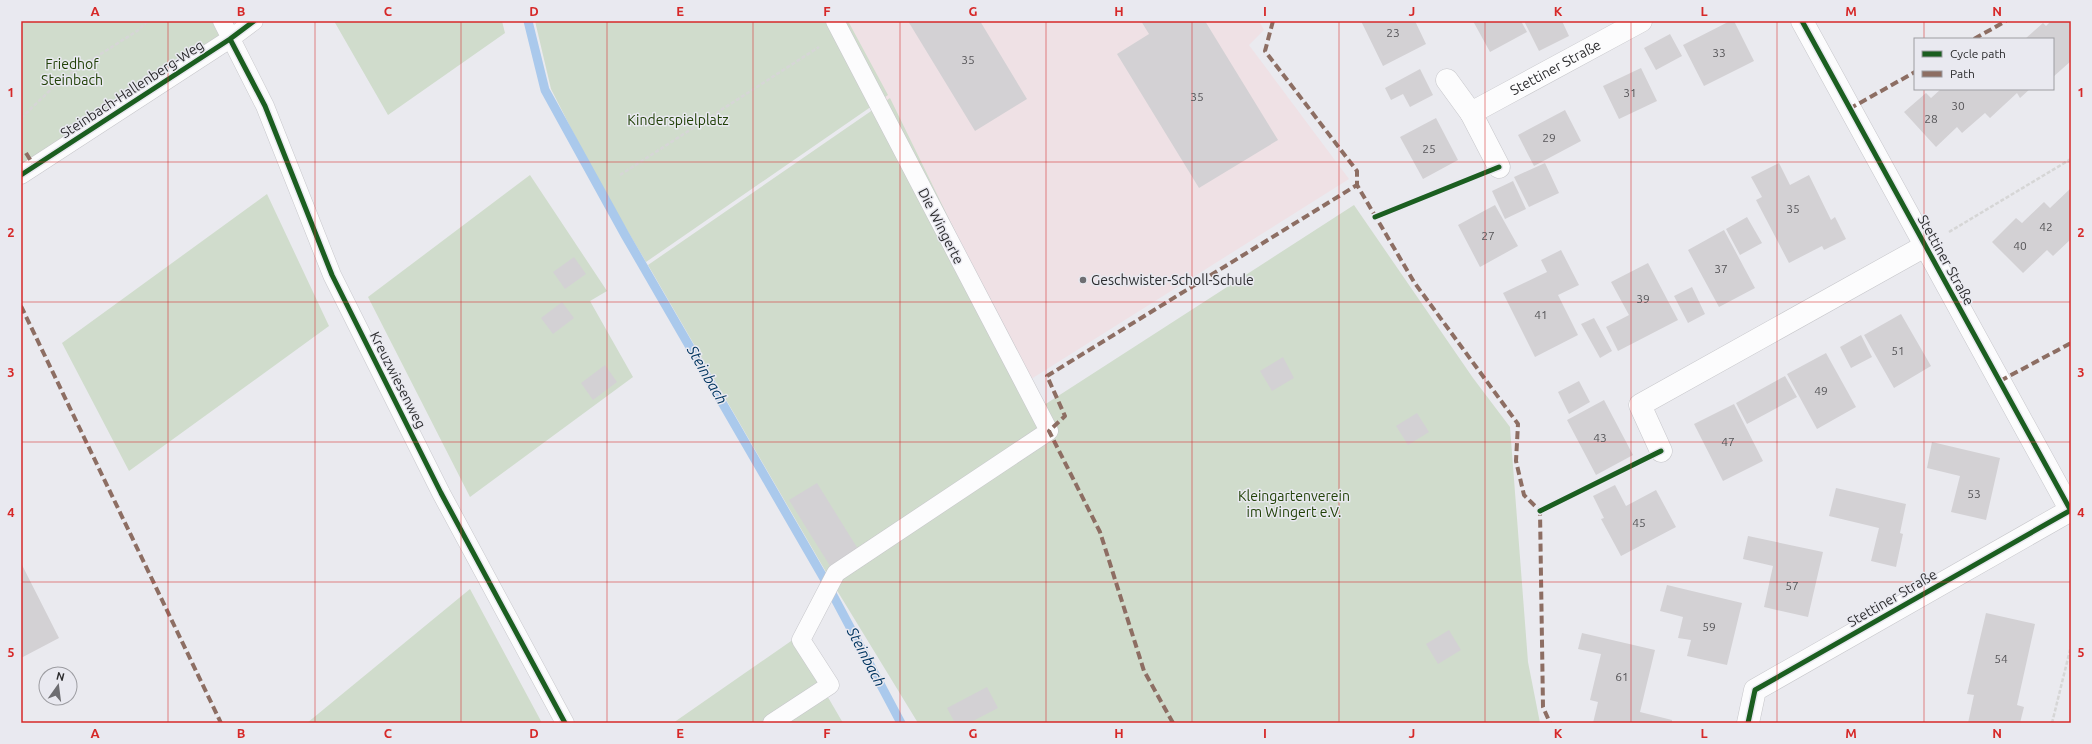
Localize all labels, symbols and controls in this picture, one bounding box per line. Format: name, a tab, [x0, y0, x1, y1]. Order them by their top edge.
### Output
text: A	[90, 4, 100, 18]
text: B	[237, 4, 246, 18]
text: C	[384, 4, 393, 18]
text: D	[529, 4, 539, 18]
text: E	[676, 4, 684, 18]
text: F	[823, 4, 831, 18]
text: G	[969, 4, 978, 18]
text: H	[1114, 4, 1124, 18]
text: I	[1263, 4, 1267, 18]
text: J	[1409, 4, 1415, 18]
text: K	[1554, 4, 1563, 18]
text: L	[1700, 4, 1708, 18]
text: M	[1845, 4, 1857, 18]
text: N	[1992, 4, 2002, 18]
house number: 23	[1386, 26, 1400, 39]
street label: Stettiner Straße	[1507, 36, 1604, 98]
street label: Steinbach-Hallenberg-Weg	[57, 37, 207, 141]
legend	[1914, 38, 2054, 90]
house number: 33	[1712, 46, 1726, 59]
text: Cycle path	[1950, 47, 2006, 60]
house number: 35	[961, 53, 975, 66]
park label: Friedhof Steinbach	[41, 56, 103, 88]
text: Path	[1950, 67, 1975, 80]
text: 1	[7, 85, 15, 99]
text: 1	[2077, 85, 2085, 99]
house number: 31	[1623, 86, 1637, 99]
house number: 35	[1190, 90, 1204, 103]
house number: 30	[1951, 99, 1965, 112]
park label: Kinderspielplatz	[627, 112, 729, 128]
house number: 28	[1924, 112, 1938, 125]
house number: 29	[1542, 131, 1556, 144]
house number: 25	[1422, 142, 1436, 155]
street label: Die Wingerte	[915, 185, 967, 267]
house number: 35	[1786, 202, 1800, 215]
street label: Stettiner Straße	[1915, 212, 1977, 308]
house number: 42	[2039, 220, 2053, 233]
text: 2	[7, 225, 15, 239]
text: 2	[2077, 225, 2085, 239]
house number: 27	[1481, 229, 1495, 242]
house number: 40	[2013, 239, 2027, 252]
house number: 37	[1714, 262, 1728, 275]
place label: Geschwister-Scholl-Schule	[1091, 272, 1254, 288]
marker: Geschwister-Scholl-Schule	[1078, 275, 1088, 285]
house number: 39	[1636, 292, 1650, 305]
house number: 41	[1534, 308, 1548, 321]
street label: Kreuzwiesenweg	[367, 329, 429, 431]
water label: Steinbach	[683, 342, 731, 407]
house number: 51	[1891, 344, 1905, 357]
text: 3	[7, 365, 15, 379]
text: 3	[2077, 365, 2085, 379]
house number: 49	[1814, 384, 1828, 397]
house number: 43	[1593, 431, 1607, 444]
house number: 47	[1721, 435, 1735, 448]
house number: 53	[1967, 487, 1981, 500]
park label: Kleingartenverein im Wingert e.V.	[1238, 488, 1350, 520]
text: 4	[7, 505, 15, 519]
text: 4	[2077, 505, 2085, 519]
house number: 45	[1632, 516, 1646, 529]
street label: Stettiner Straße	[1844, 566, 1940, 630]
house number: 57	[1785, 579, 1799, 592]
house number: 59	[1702, 620, 1716, 633]
water label: Steinbach	[843, 623, 889, 689]
text: 5	[7, 645, 15, 659]
text: 5	[2077, 645, 2085, 659]
house number: 54	[1994, 652, 2008, 665]
north arrow	[38, 666, 78, 706]
text: N	[55, 669, 66, 683]
house number: 61	[1615, 670, 1629, 683]
text: A	[90, 726, 100, 740]
text: B	[237, 726, 246, 740]
text: C	[384, 726, 393, 740]
text: D	[529, 726, 539, 740]
text: E	[676, 726, 684, 740]
text: F	[823, 726, 831, 740]
text: G	[969, 726, 978, 740]
text: H	[1114, 726, 1124, 740]
text: I	[1263, 726, 1267, 740]
text: J	[1409, 726, 1415, 740]
text: K	[1554, 726, 1563, 740]
text: L	[1700, 726, 1708, 740]
text: M	[1845, 726, 1857, 740]
text: N	[1992, 726, 2002, 740]

